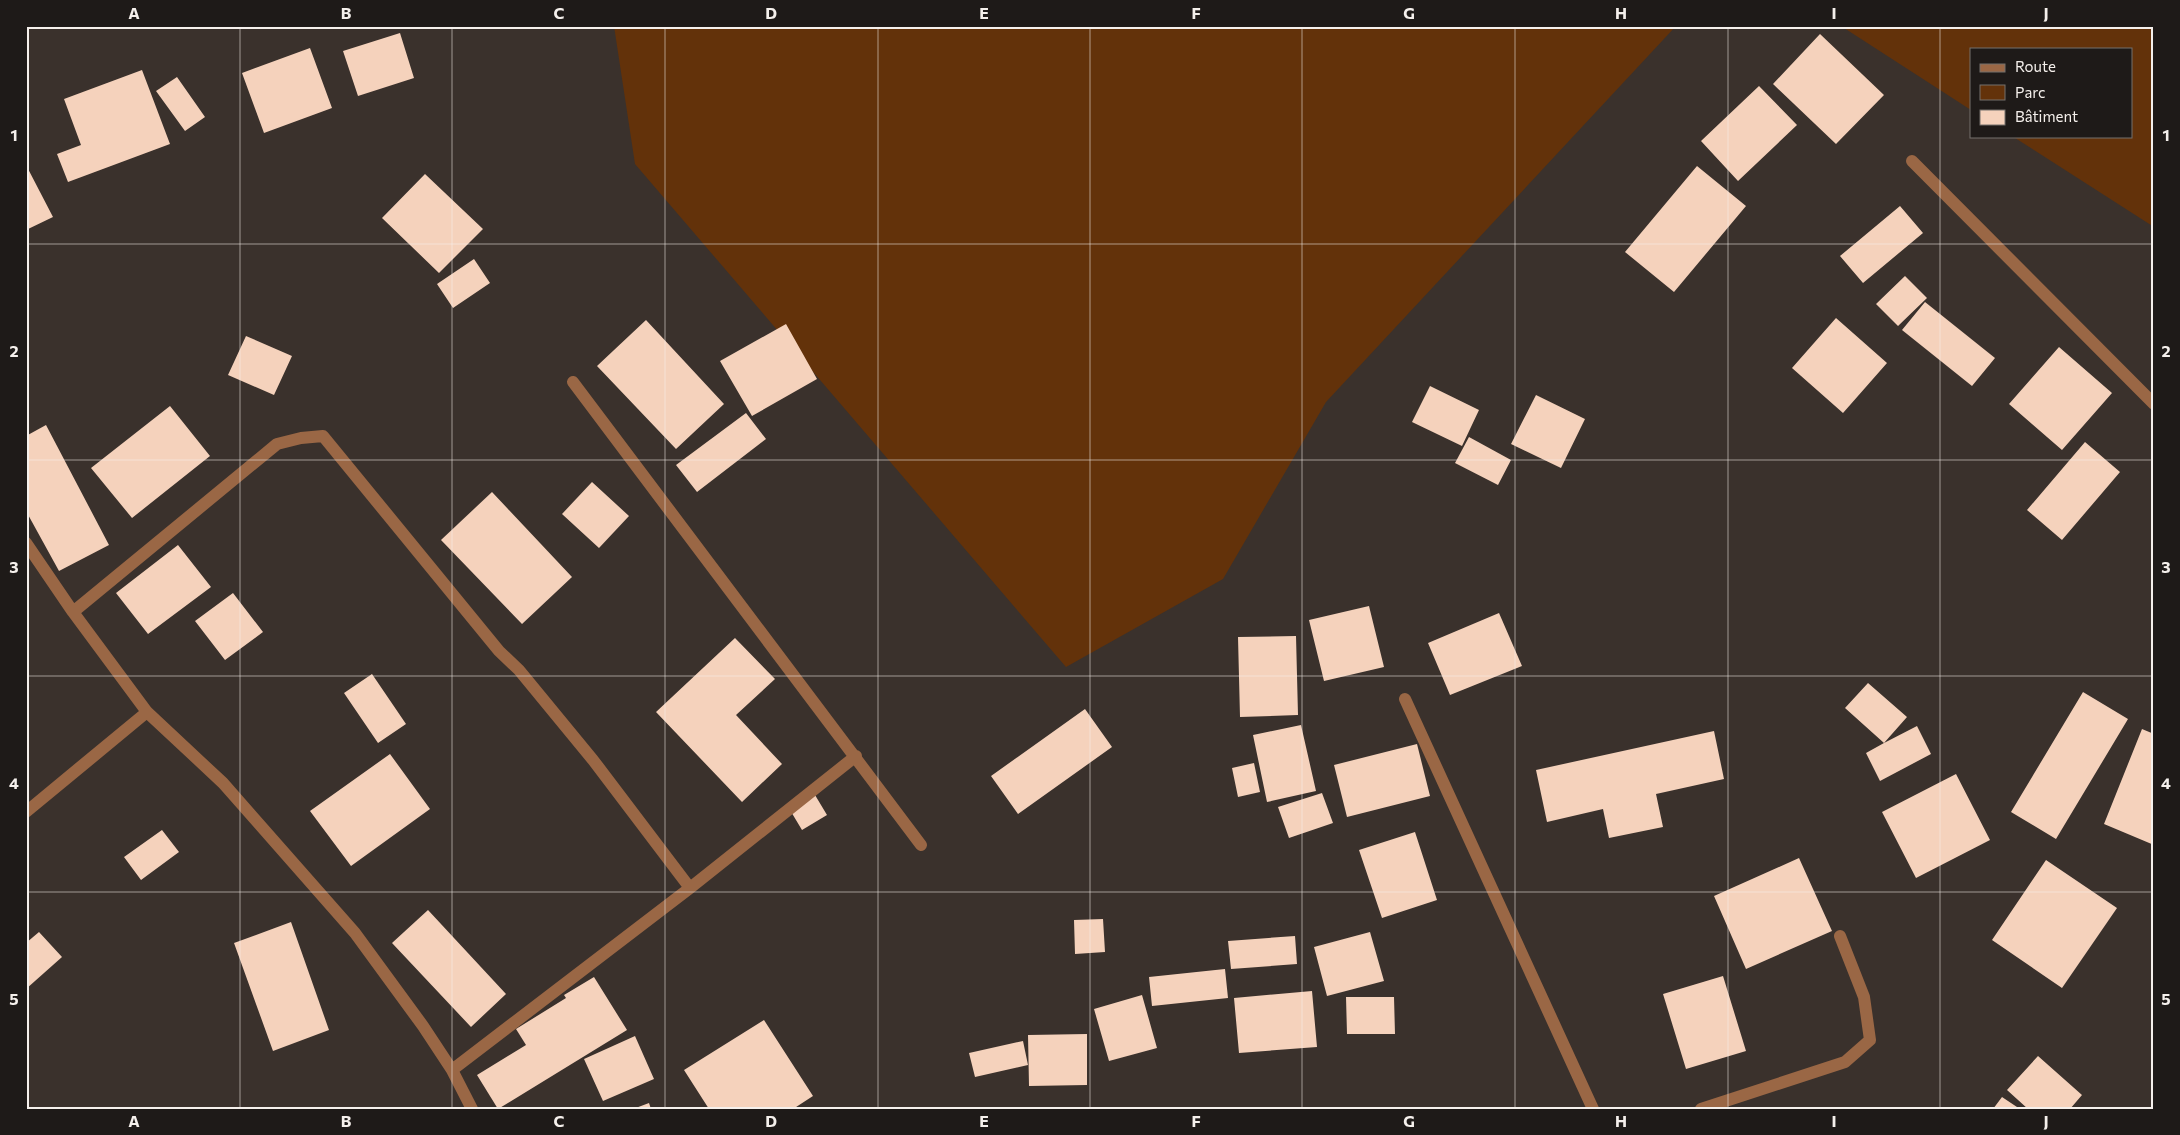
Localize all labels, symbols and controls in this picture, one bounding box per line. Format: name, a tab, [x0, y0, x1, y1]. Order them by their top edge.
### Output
text: A	[128, 3, 140, 22]
text: B	[341, 3, 352, 22]
text: C	[554, 3, 565, 22]
text: D	[765, 3, 777, 22]
text: E	[979, 3, 989, 22]
text: F	[1191, 3, 1201, 22]
text: G	[1403, 3, 1415, 22]
text: H	[1615, 3, 1627, 22]
text: I	[1831, 3, 1837, 22]
text: J	[2043, 3, 2049, 22]
legend	[1970, 48, 2132, 138]
text: Route	[2015, 57, 2056, 75]
text: Parc	[2015, 83, 2045, 101]
text: Bâtiment	[2015, 107, 2078, 125]
text: 1	[10, 125, 18, 144]
text: 1	[2162, 125, 2170, 144]
text: 2	[9, 341, 19, 360]
text: 2	[2161, 341, 2171, 360]
text: 3	[9, 557, 19, 576]
text: 3	[2161, 557, 2171, 576]
text: 4	[9, 773, 19, 792]
text: 4	[2161, 773, 2171, 792]
text: 5	[9, 989, 19, 1008]
text: 5	[2161, 989, 2171, 1008]
text: A	[128, 1111, 140, 1130]
text: B	[341, 1111, 352, 1130]
text: C	[554, 1111, 565, 1130]
text: D	[765, 1111, 777, 1130]
text: E	[979, 1111, 989, 1130]
text: F	[1191, 1111, 1201, 1130]
text: G	[1403, 1111, 1415, 1130]
text: H	[1615, 1111, 1627, 1130]
text: I	[1831, 1111, 1837, 1130]
text: J	[2043, 1111, 2049, 1130]

